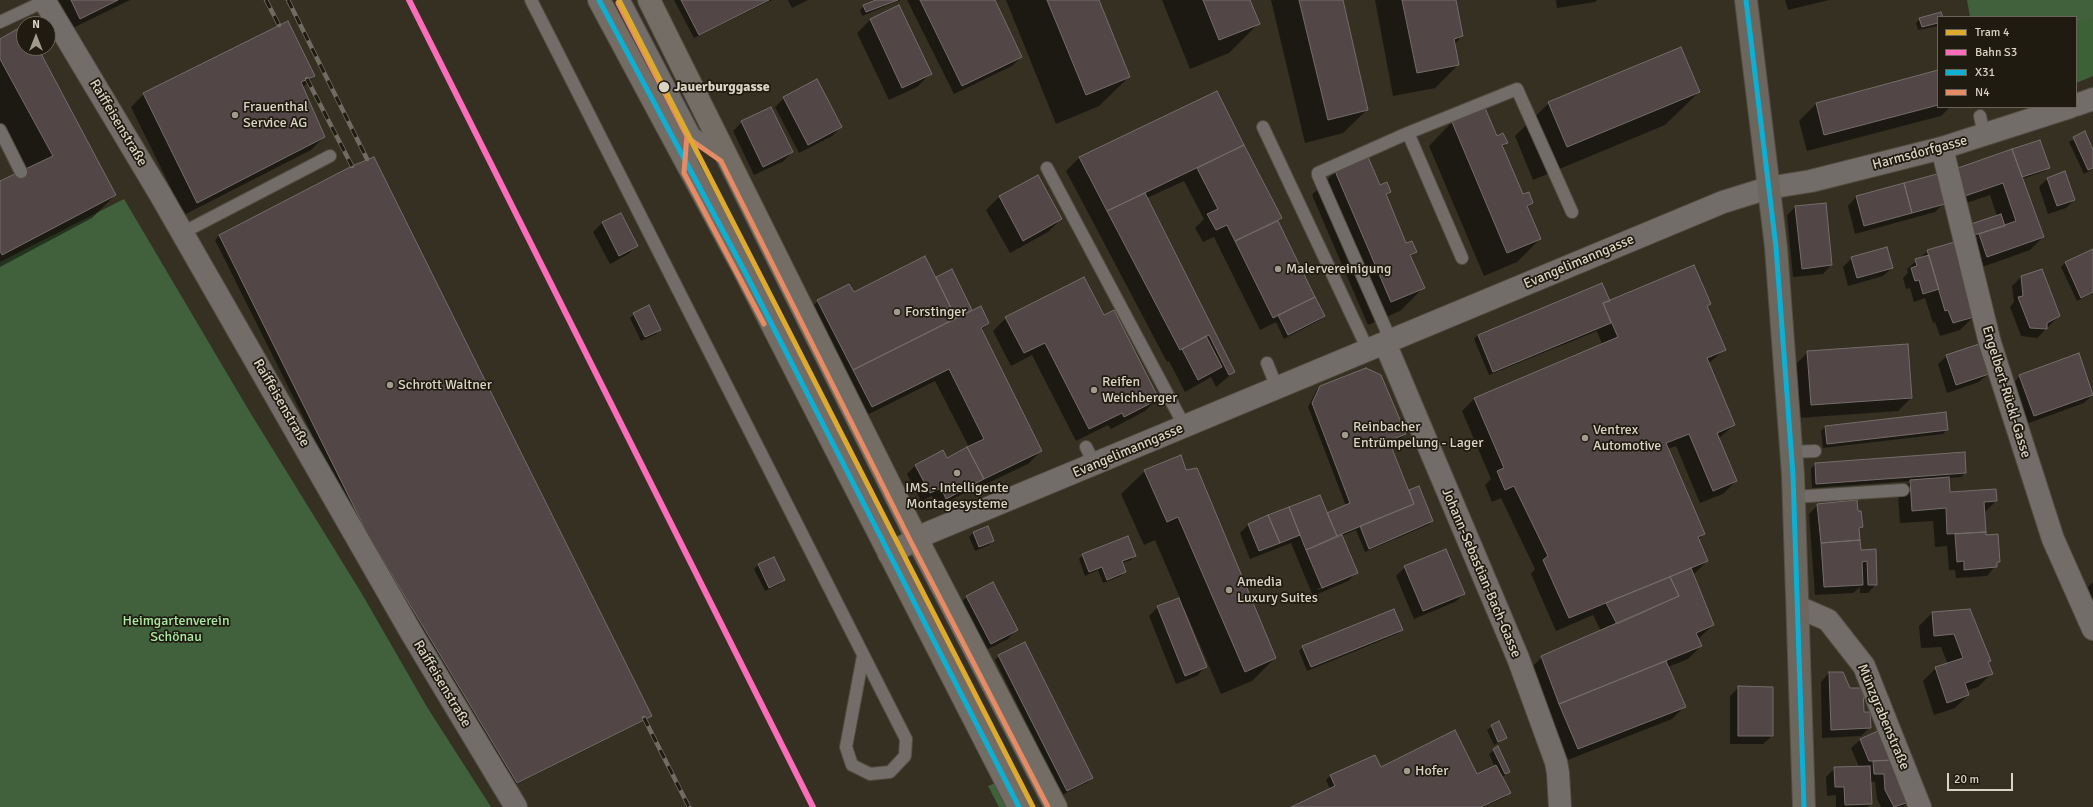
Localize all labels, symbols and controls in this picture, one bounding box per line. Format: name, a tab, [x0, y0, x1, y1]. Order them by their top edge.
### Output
north arrow	[16, 16, 56, 56]
legend	[1937, 16, 2077, 108]
text: N	[32, 18, 40, 31]
text: Tram 4	[1975, 25, 2009, 40]
text: Bahn S3	[1975, 45, 2017, 60]
text: X31	[1975, 65, 1995, 80]
street label: Raiffeisenstraße	[85, 76, 151, 170]
place label: Jauerburggasse	[674, 79, 770, 95]
marker: Jauerburggasse	[657, 80, 671, 94]
text: N4	[1975, 85, 1990, 100]
place label: Frauenthal Service AG	[243, 99, 308, 132]
marker: Frauenthal Service AG	[230, 110, 240, 120]
street label: Harmsdorfgasse	[1871, 132, 1969, 174]
street label: Evangelimanngasse	[1521, 231, 1637, 293]
place label: Malervereinigung	[1286, 261, 1391, 277]
marker: Malervereinigung	[1273, 264, 1283, 274]
place label: Forstinger	[905, 304, 966, 320]
marker: Forstinger	[892, 307, 902, 317]
street label: Engelbert-Rückl-Gasse	[1978, 324, 2034, 460]
street label: Raiffeisenstraße	[249, 356, 313, 450]
place label: Reifen Weichberger	[1102, 374, 1177, 406]
place label: Schrott Waltner	[398, 377, 492, 393]
marker: Schrott Waltner	[385, 380, 395, 390]
marker: Reifen Weichberger	[1089, 385, 1099, 395]
place label: Reinbacher Entrümpelung - Lager	[1353, 419, 1483, 452]
street label: Evangelimanngasse	[1070, 420, 1186, 482]
place label: Ventrex Automotive	[1593, 422, 1661, 454]
marker: Reinbacher Entrümpelung - Lager	[1340, 430, 1350, 440]
marker: Ventrex Automotive	[1580, 433, 1590, 443]
marker: IMS - Intelligente Montagesysteme	[952, 468, 962, 478]
place label: IMS - Intelligente Montagesysteme	[905, 480, 1009, 512]
street label: Johann-Sebastian-Bach-Gasse	[1438, 486, 1524, 660]
place label: Amedia Luxury Suites	[1237, 574, 1318, 606]
marker: Amedia Luxury Suites	[1224, 585, 1234, 595]
park label: Heimgartenverein Schönau	[122, 613, 230, 646]
street label: Raiffeisenstraße	[409, 637, 475, 731]
street label: Münzgrabenstraße	[1853, 662, 1913, 772]
place label: Hofer	[1415, 763, 1448, 779]
scale bar	[1949, 765, 2015, 791]
marker: Hofer	[1402, 766, 1412, 776]
text: 20 m	[1954, 772, 1979, 787]

